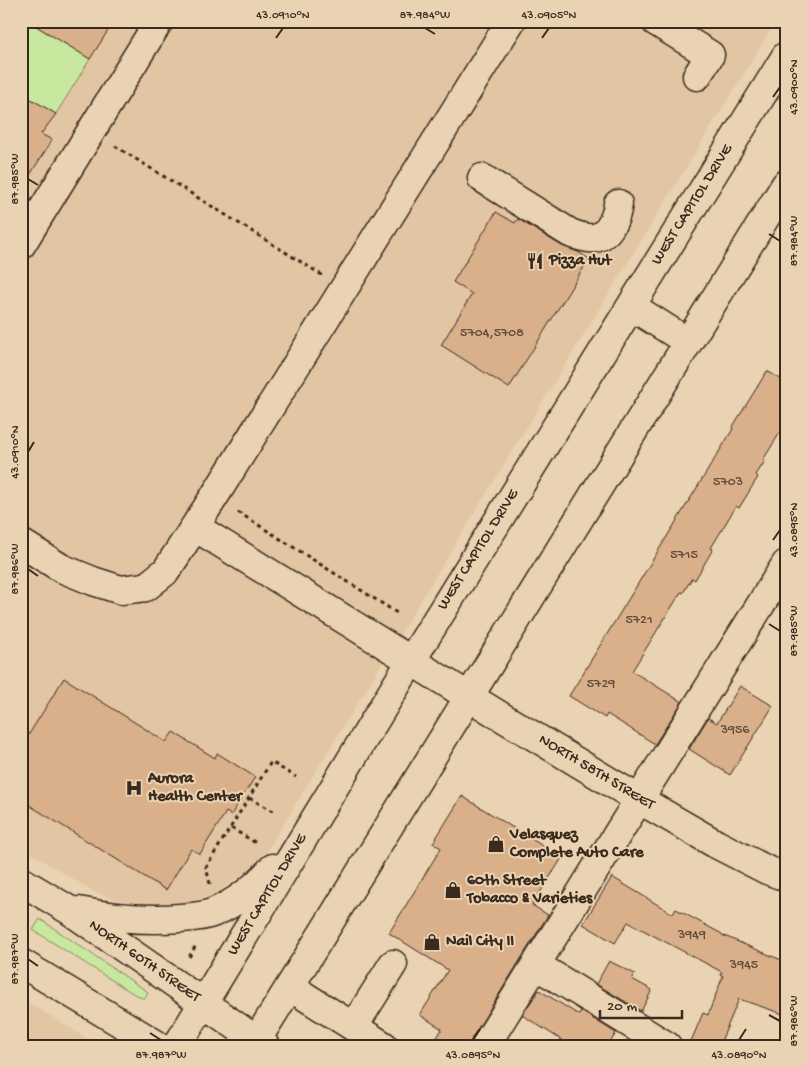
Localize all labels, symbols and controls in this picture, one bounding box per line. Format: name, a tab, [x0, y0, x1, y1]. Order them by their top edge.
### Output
text: 43.0910°N	[256, 9, 310, 23]
text: 87.984°W	[400, 9, 450, 23]
text: 43.0905°N	[522, 9, 577, 23]
text: 43.0900°N	[788, 59, 802, 115]
street label: WEST CAPITOL DRIVE	[648, 140, 738, 269]
text: 87.985°W	[9, 153, 23, 205]
text: 87.984°W	[788, 216, 802, 266]
restaurant icon: Pizza Hut	[525, 251, 545, 271]
place label: Pizza Hut	[548, 252, 613, 271]
house number: 5704,5708	[460, 325, 524, 342]
text: 43.0910°N	[9, 425, 23, 479]
house number: 5703	[713, 474, 743, 491]
street label: WEST CAPITOL DRIVE	[434, 485, 524, 614]
text: 43.0895°N	[788, 503, 802, 557]
text: 87.986°W	[9, 544, 23, 594]
house number: 5715	[670, 547, 698, 564]
text: 87.985°W	[788, 605, 802, 657]
house number: 5721	[625, 612, 653, 629]
house number: 5729	[587, 676, 615, 693]
house number: 3956	[720, 722, 750, 739]
street label: NORTH 58TH STREET	[535, 731, 658, 816]
place label: Aurora Health Center	[147, 770, 244, 807]
hospital icon: Aurora Health Center	[124, 778, 144, 798]
place label: Velasquez Complete Auto Care	[509, 826, 644, 863]
street label: WEST CAPITOL DRIVE	[224, 830, 312, 959]
shop icon: Velasquez Complete Auto Care	[486, 834, 506, 854]
place label: 60th Street Tobacco & Varieties	[465, 872, 593, 909]
shop icon: 60th Street Tobacco & Varieties	[443, 880, 463, 900]
street label: NORTH 60TH STREET	[85, 916, 204, 1008]
house number: 3949	[677, 927, 706, 944]
shop icon: Nail City II	[422, 932, 442, 952]
text: 87.987°W	[9, 933, 23, 985]
place label: Nail City II	[446, 933, 514, 952]
house number: 3945	[729, 957, 758, 974]
scale bar	[600, 987, 682, 1019]
text: 87.986°W	[788, 996, 802, 1046]
text: 20 m	[607, 998, 637, 1016]
text: 87.987°W	[135, 1049, 187, 1063]
text: 43.0895°N	[446, 1049, 500, 1063]
text: 43.0890°N	[711, 1049, 767, 1063]

